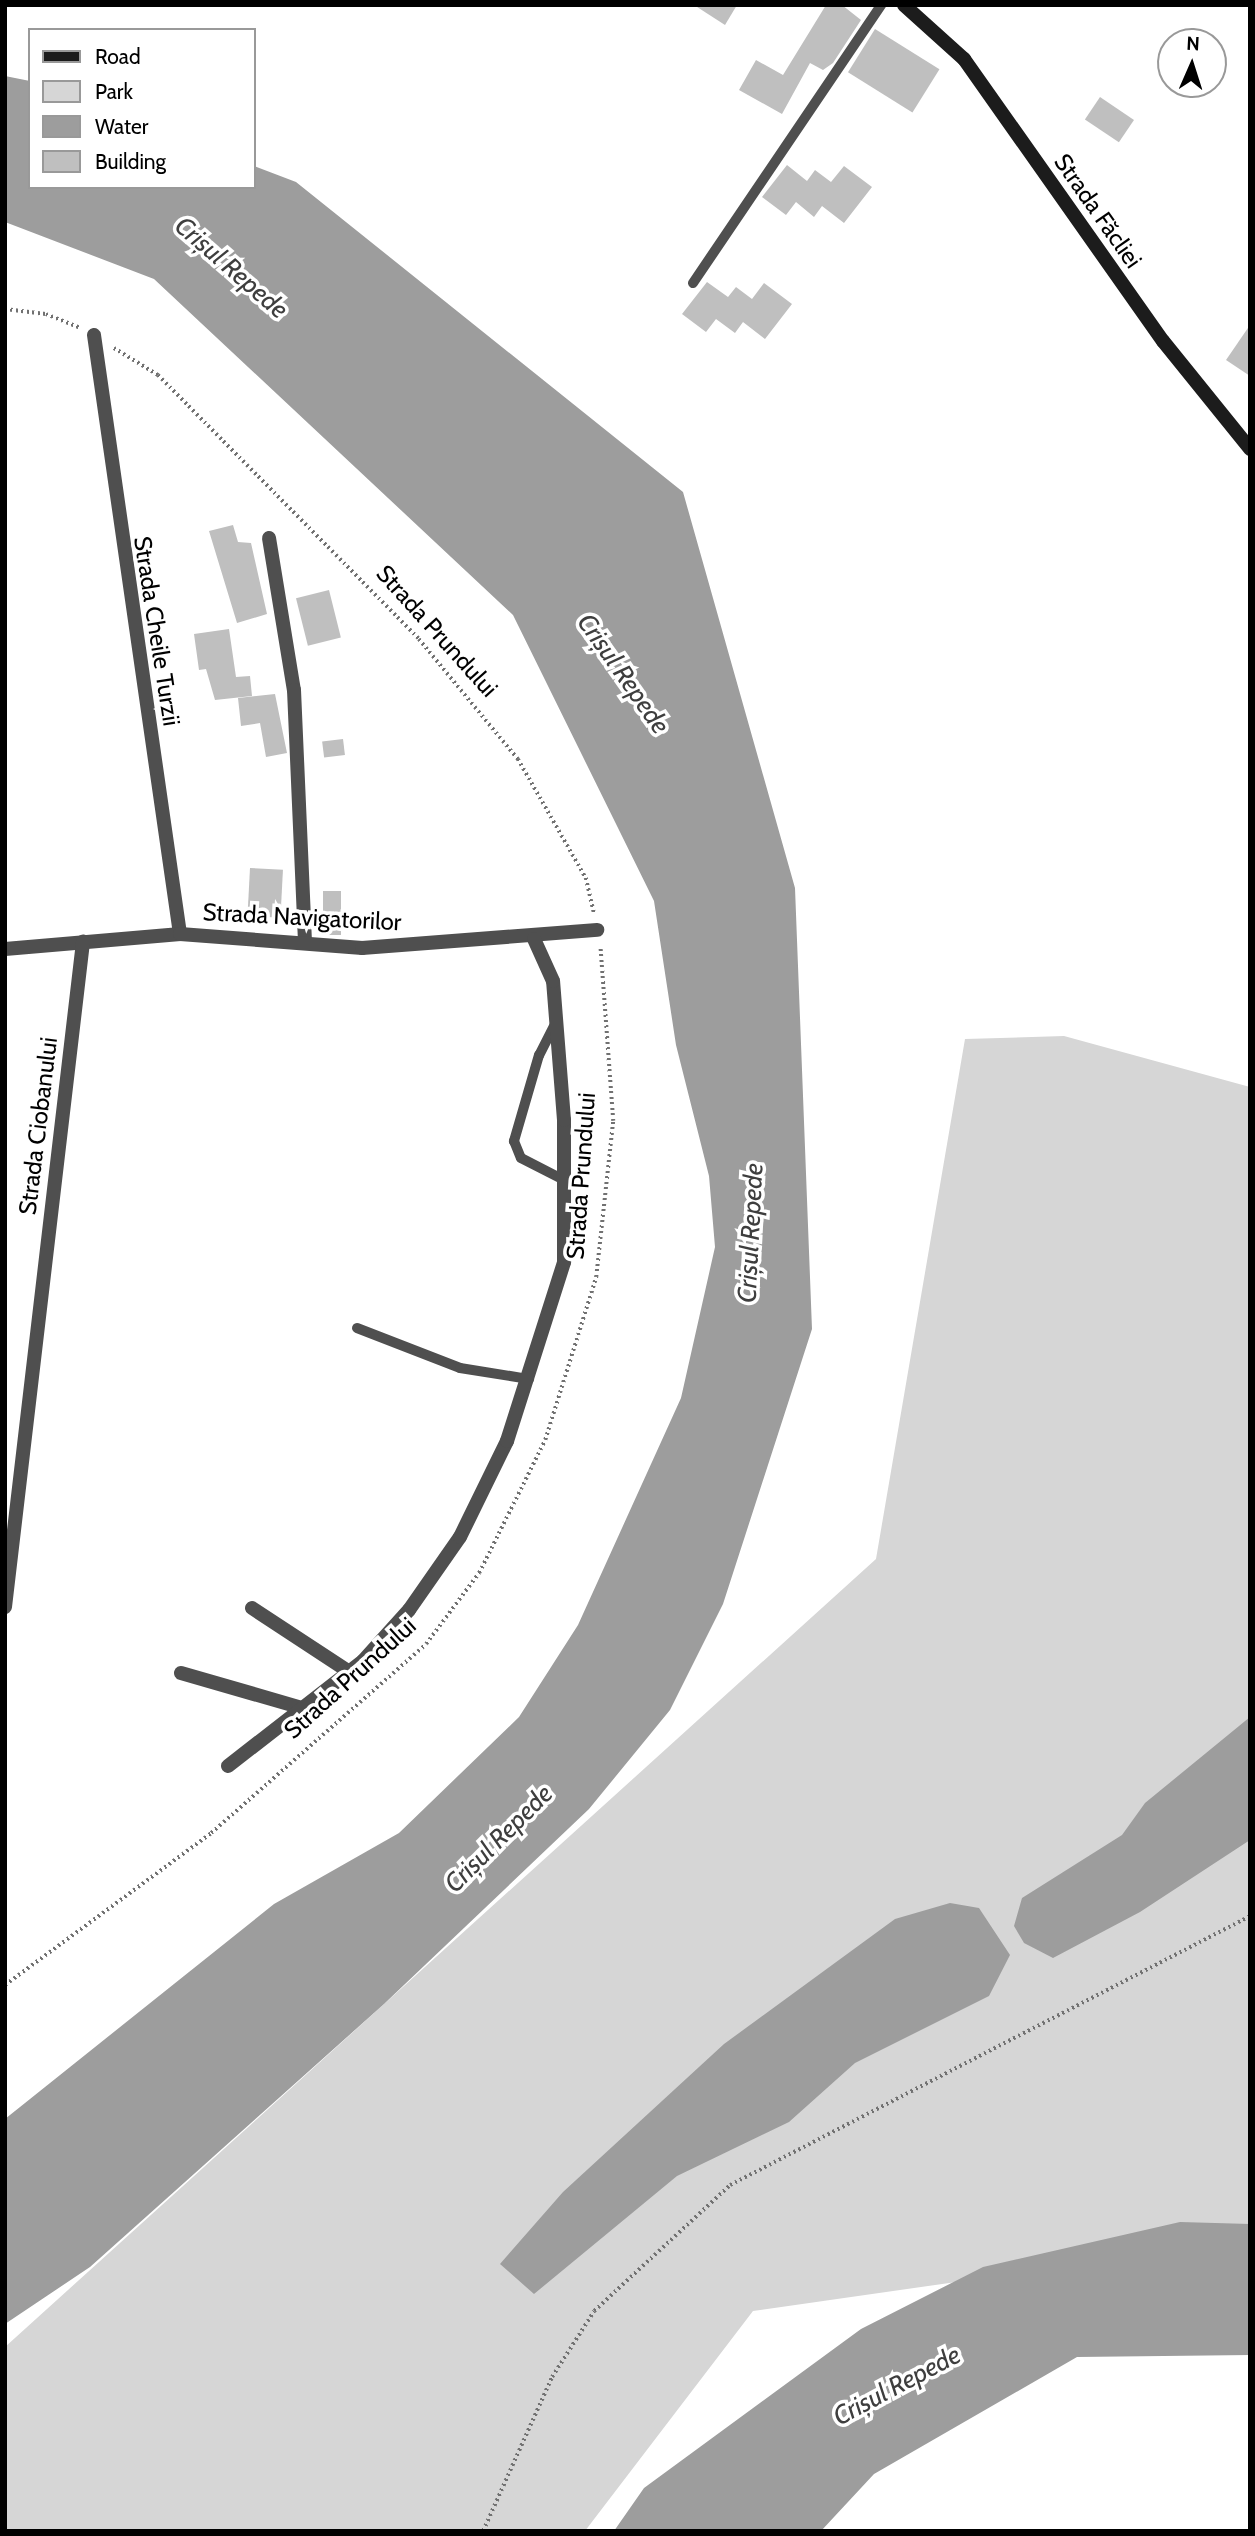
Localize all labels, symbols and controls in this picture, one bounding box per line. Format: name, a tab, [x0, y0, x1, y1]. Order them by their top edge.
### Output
legend	[28, 28, 256, 189]
north arrow	[1157, 28, 1227, 98]
text: N	[1186, 32, 1200, 55]
text: Road	[95, 44, 141, 69]
text: Park	[95, 79, 133, 104]
text: Water	[95, 114, 148, 139]
street label: Strada Făcliei	[1048, 148, 1148, 274]
text: Building	[95, 149, 166, 174]
water label: Crișul Repede	[168, 210, 294, 326]
street label: Strada Cheile Turzii	[128, 534, 186, 728]
street label: Strada Prundului	[370, 559, 504, 703]
water label: Crișul Repede	[570, 608, 676, 740]
street label: Strada Navigatorilor	[202, 897, 402, 937]
street label: Strada Ciobanului	[13, 1035, 63, 1217]
street label: Strada Prundului	[561, 1092, 601, 1260]
water label: Crișul Repede	[732, 1162, 770, 1304]
street label: Strada Prundului	[278, 1611, 422, 1745]
water label: Crișul Repede	[439, 1779, 559, 1899]
water label: Crișul Repede	[828, 2339, 966, 2433]

